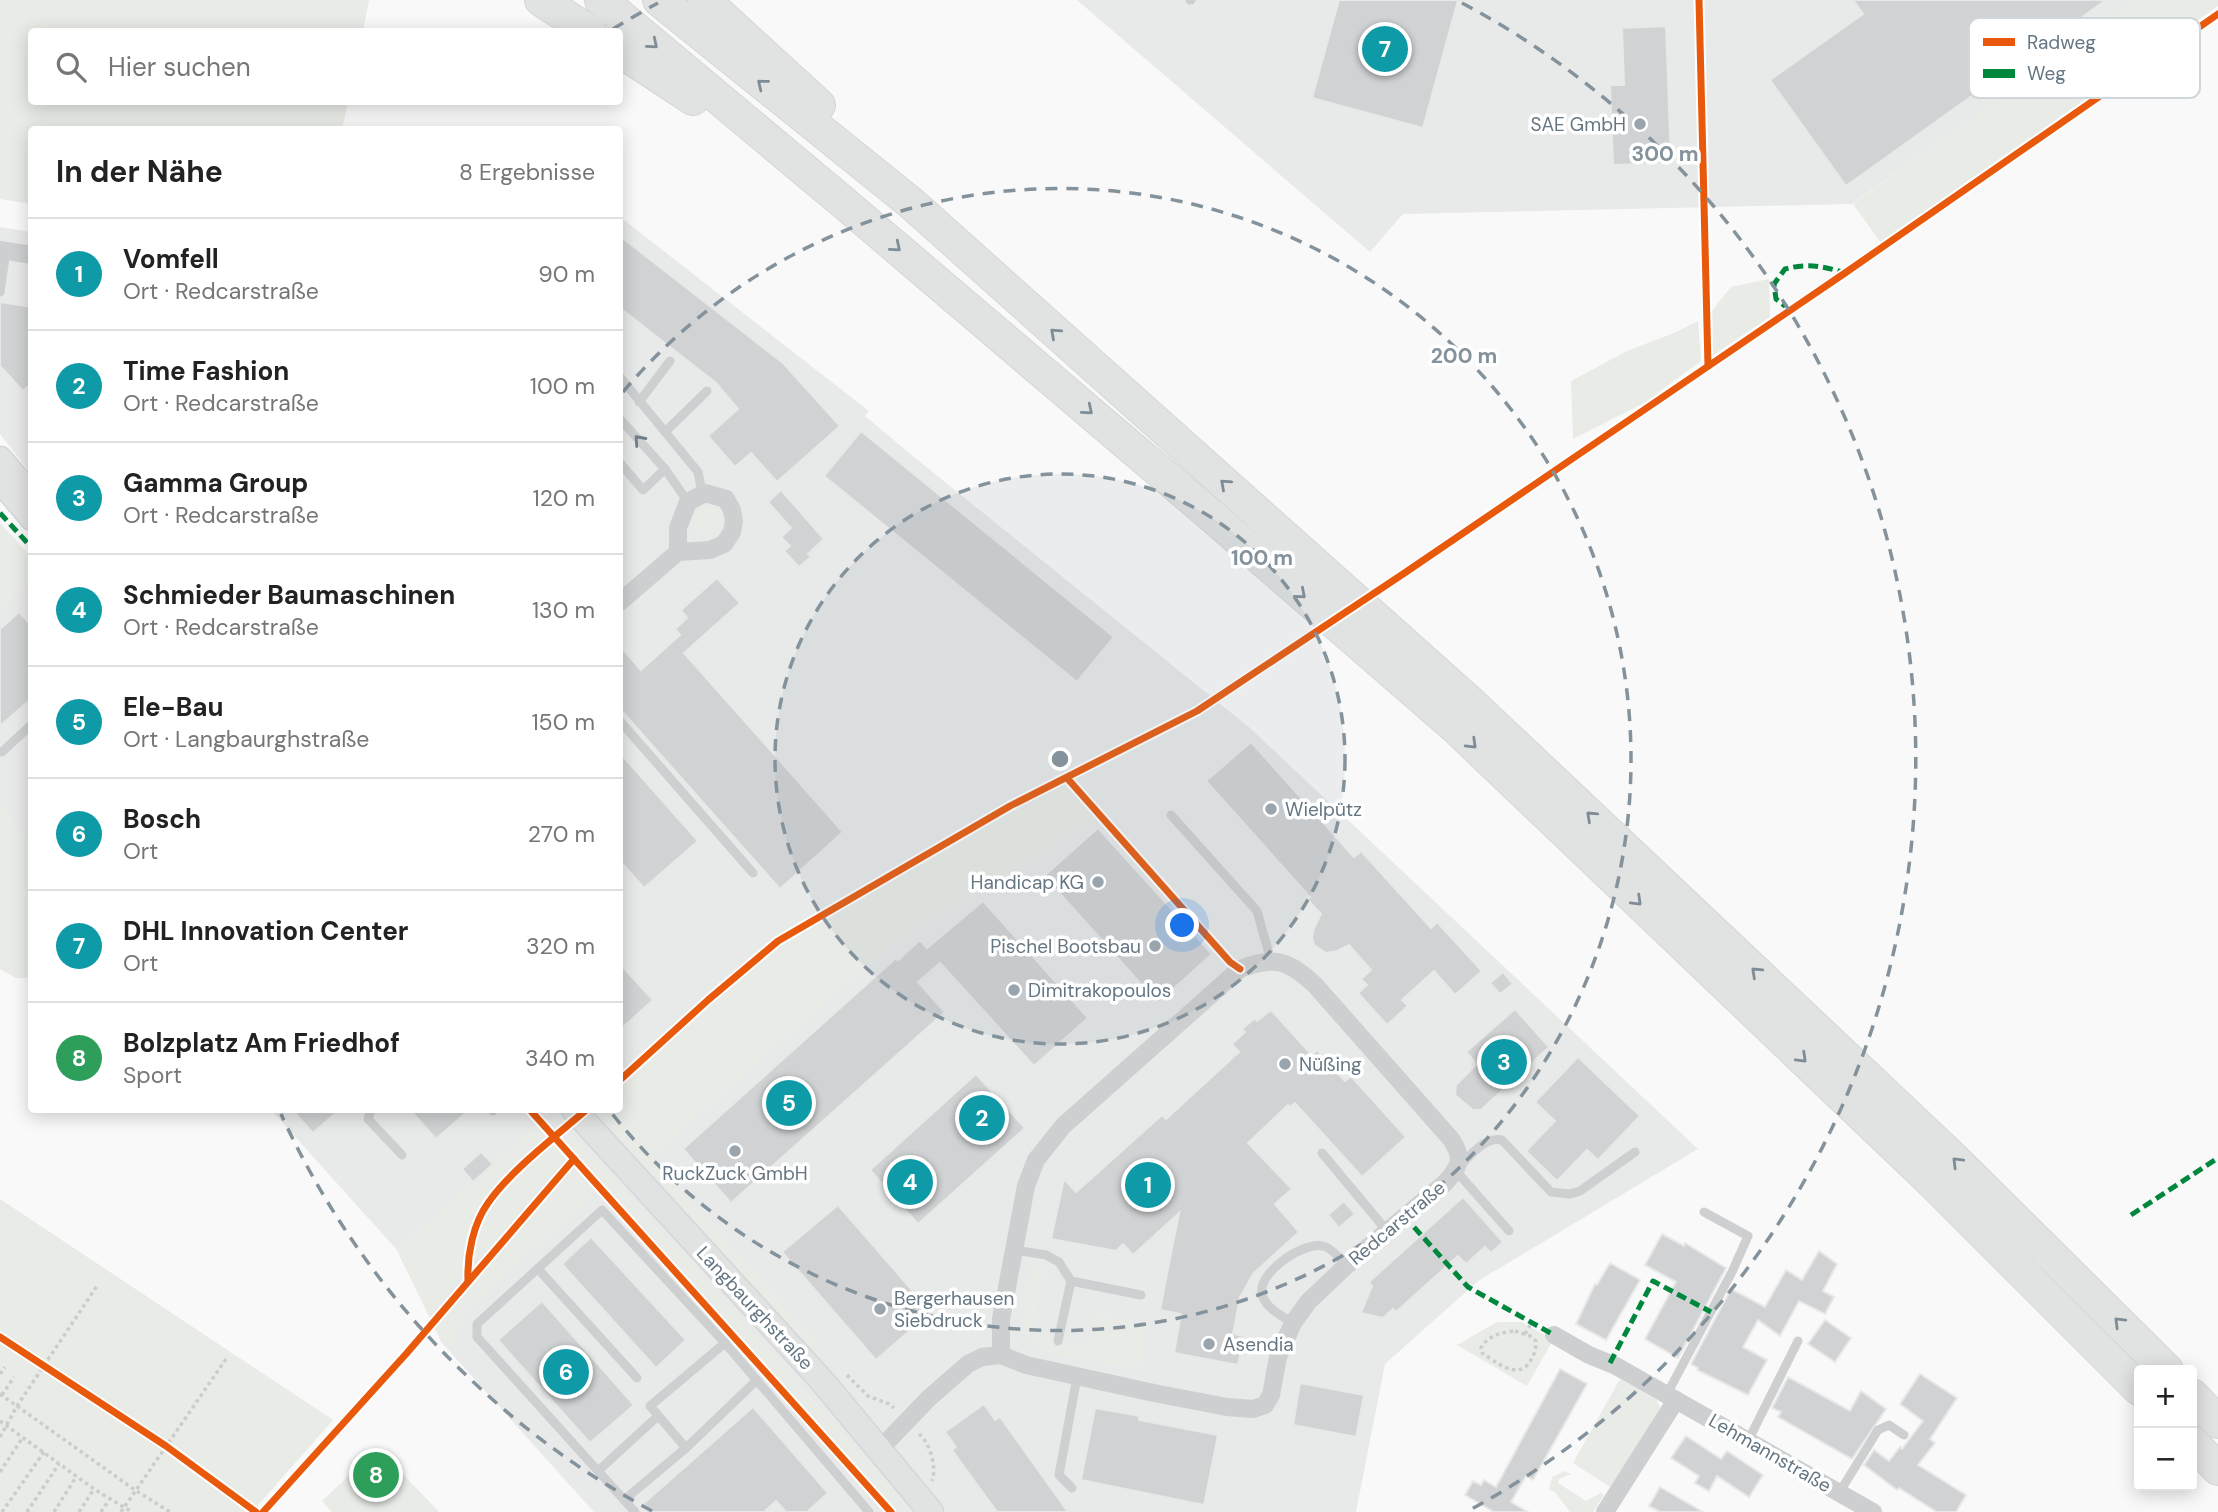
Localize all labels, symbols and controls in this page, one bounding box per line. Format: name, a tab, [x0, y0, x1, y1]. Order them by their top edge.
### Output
legend	[1969, 18, 2200, 98]
pin: 7	[1362, 23, 1408, 75]
search box	[28, 28, 623, 105]
text: Radweg	[2027, 30, 2096, 55]
one-way arrow	[645, 36, 658, 48]
icon: search	[52, 48, 90, 86]
text: Hier suchen	[108, 50, 251, 84]
text: Weg	[2027, 61, 2066, 86]
one-way arrow	[758, 79, 770, 92]
place label: SAE GmbH	[1530, 112, 1626, 137]
marker: SAE GmbH	[1632, 116, 1648, 132]
text: 300 m	[1632, 140, 1698, 168]
text: In der Nähe	[56, 152, 223, 191]
text: 8 Ergebnisse	[459, 157, 595, 187]
one-way arrow	[888, 239, 901, 251]
text: Vomfell	[123, 242, 219, 276]
text: 1	[75, 259, 83, 289]
text: 90 m	[538, 259, 595, 289]
text: Ort · Redcarstraße	[123, 276, 319, 306]
one-way arrow	[1050, 328, 1063, 341]
text: 200 m	[1431, 342, 1497, 370]
text: Time Fashion	[123, 354, 289, 388]
text: 2	[72, 371, 86, 401]
text: 100 m	[530, 371, 595, 401]
text: Ort · Redcarstraße	[123, 388, 319, 418]
one-way arrow	[1080, 402, 1093, 414]
one-way arrow	[635, 435, 647, 448]
text: Gamma Group	[123, 466, 308, 500]
one-way arrow	[1220, 480, 1233, 492]
text: 3	[72, 483, 86, 513]
text: 120 m	[532, 483, 595, 513]
text: Ort · Redcarstraße	[123, 500, 319, 530]
text: 100 m	[1231, 544, 1293, 572]
text: Schmieder Baumaschinen	[123, 578, 455, 612]
one-way arrow	[1293, 586, 1306, 598]
text: 4	[72, 595, 86, 625]
text: 130 m	[532, 595, 595, 625]
text: Ort · Redcarstraße	[123, 612, 319, 642]
text: Ele-Bau	[123, 690, 224, 724]
text: 5	[72, 707, 86, 737]
text: 150 m	[531, 707, 595, 737]
text: Ort · Langbaurghstraße	[123, 724, 369, 754]
one-way arrow	[1464, 735, 1477, 748]
centre of rings	[1048, 747, 1072, 771]
place label: Wielpütz	[1285, 797, 1362, 822]
marker: Wielpütz	[1263, 801, 1279, 817]
text: Bosch	[123, 802, 201, 836]
one-way arrow	[1586, 812, 1599, 824]
text: 6	[72, 819, 86, 849]
text: 270 m	[528, 819, 595, 849]
text: Ort	[123, 836, 158, 866]
place label: Handicap KG	[970, 870, 1084, 895]
marker: Handicap KG	[1090, 874, 1106, 890]
one-way arrow	[1629, 892, 1642, 905]
your location	[1165, 908, 1199, 942]
text: DHL Innovation Center	[123, 914, 408, 948]
text: 7	[73, 931, 85, 961]
text: 320 m	[526, 931, 595, 961]
place label: Pischel Bootsbau	[990, 934, 1141, 959]
marker: Pischel Bootsbau	[1147, 938, 1163, 954]
text: Ort	[123, 948, 158, 978]
one-way arrow	[1751, 968, 1764, 980]
place label: Dimitrakopoulos	[1028, 978, 1171, 1003]
marker: Dimitrakopoulos	[1006, 982, 1022, 998]
text: Bolzplatz Am Friedhof	[123, 1026, 400, 1060]
pin: 3	[1481, 1036, 1527, 1088]
text: 8	[72, 1043, 86, 1073]
text: 340 m	[525, 1043, 595, 1073]
one-way arrow	[1793, 1049, 1806, 1062]
place label: Nüßing	[1299, 1052, 1362, 1077]
marker: Nüßing	[1277, 1056, 1293, 1072]
text: Sport	[123, 1060, 182, 1090]
pin: 5	[766, 1077, 812, 1129]
pin: 2	[959, 1092, 1005, 1144]
marker: RuckZuck GmbH	[727, 1143, 743, 1159]
pin: 4	[887, 1156, 933, 1208]
one-way arrow	[1953, 1157, 1966, 1170]
pin: 1	[1125, 1159, 1171, 1211]
place label: RuckZuck GmbH	[662, 1161, 808, 1186]
street label: Redcarstraße	[1344, 1175, 1450, 1271]
street label: Langbaurghstraße	[691, 1241, 819, 1375]
place label: Bergerhausen Siebdruck	[894, 1286, 1014, 1333]
marker: Bergerhausen Siebdruck	[872, 1301, 888, 1317]
one-way arrow	[2114, 1318, 2127, 1331]
place label: Asendia	[1223, 1332, 1294, 1357]
marker: Asendia	[1201, 1336, 1217, 1352]
pin: 6	[543, 1346, 589, 1398]
map controls	[2134, 1365, 2197, 1491]
button: +	[2134, 1365, 2197, 1428]
street label: Lehmannstraße	[1704, 1408, 1836, 1498]
button: −	[2134, 1428, 2197, 1491]
pin: 8	[353, 1449, 399, 1501]

